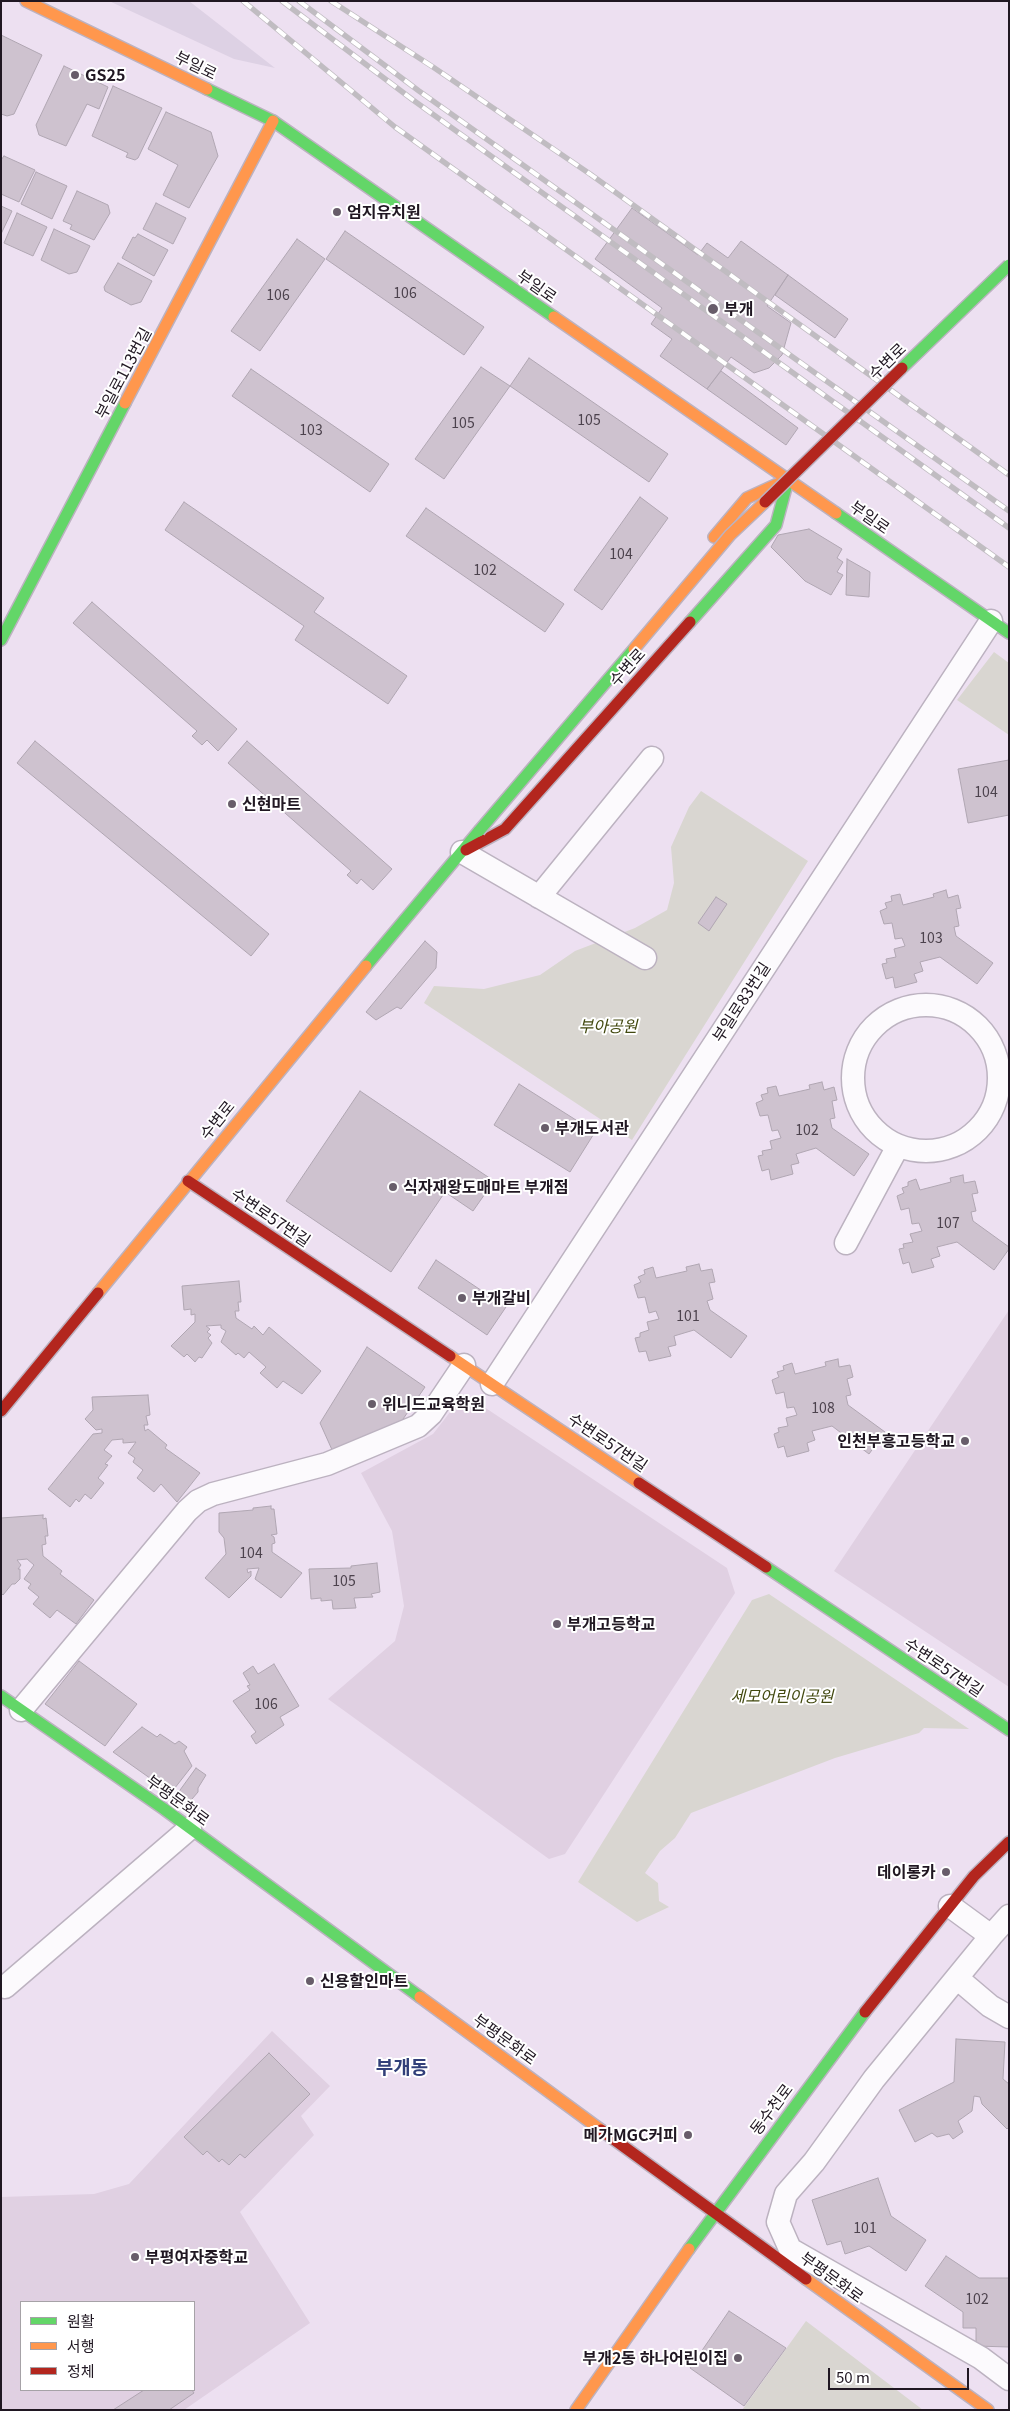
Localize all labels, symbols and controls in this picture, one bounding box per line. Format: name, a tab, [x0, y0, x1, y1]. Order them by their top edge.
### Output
street label: 부일로	[172, 47, 220, 83]
place label: GS25	[85, 65, 125, 85]
marker: GS25	[69, 69, 81, 81]
place label: 엄지유치원	[347, 202, 421, 222]
marker: 엄지유치원	[331, 206, 343, 218]
street label: 부일로	[513, 265, 561, 307]
house number: 106	[393, 285, 417, 301]
house number: 106	[266, 287, 290, 303]
place label: 부개	[724, 299, 753, 319]
marker: 부개	[706, 302, 720, 316]
street label: 부일로113번길	[91, 324, 155, 422]
street label: 수변로	[864, 339, 910, 383]
house number: 105	[577, 412, 601, 428]
house number: 105	[451, 415, 475, 431]
house number: 103	[299, 422, 323, 438]
street label: 부일로	[846, 496, 894, 538]
house number: 104	[609, 546, 633, 562]
house number: 102	[473, 562, 497, 578]
street label: 수변로	[605, 644, 649, 690]
house number: 104	[974, 784, 998, 800]
place label: 신현마트	[242, 794, 301, 814]
marker: 신현마트	[226, 798, 238, 810]
house number: 103	[919, 930, 943, 946]
street label: 부일로83번길	[708, 958, 774, 1046]
park label: 부아공원	[579, 1016, 637, 1036]
street label: 수변로	[196, 1097, 238, 1143]
place label: 부개도서관	[555, 1118, 629, 1138]
marker: 부개도서관	[539, 1122, 551, 1134]
house number: 102	[795, 1122, 819, 1138]
place label: 식자재왕도매마트 부개점	[403, 1177, 569, 1197]
marker: 식자재왕도매마트 부개점	[387, 1181, 399, 1193]
street label: 수변로57번길	[228, 1183, 314, 1251]
house number: 107	[936, 1215, 960, 1231]
place label: 부개갈비	[472, 1288, 531, 1308]
marker: 부개갈비	[456, 1292, 468, 1304]
house number: 101	[676, 1308, 700, 1324]
place label: 위니드교육학원	[382, 1394, 485, 1414]
marker: 위니드교육학원	[366, 1398, 378, 1410]
house number: 108	[811, 1400, 835, 1416]
street label: 수변로57번길	[565, 1408, 651, 1476]
place label: 인천부흥고등학교	[837, 1431, 955, 1451]
marker: 인천부흥고등학교	[959, 1435, 971, 1447]
house number: 104	[239, 1545, 263, 1561]
house number: 105	[332, 1573, 356, 1589]
place label: 부개고등학교	[567, 1614, 655, 1634]
marker: 부개고등학교	[551, 1618, 563, 1630]
street label: 수변로57번길	[901, 1633, 987, 1701]
park label: 세모어린이공원	[730, 1686, 834, 1706]
house number: 106	[254, 1696, 278, 1712]
street label: 부평문화로	[143, 1771, 213, 1829]
place label: 데이롱카	[877, 1862, 936, 1882]
marker: 데이롱카	[940, 1866, 952, 1878]
place label: 신용할인마트	[320, 1971, 408, 1991]
marker: 신용할인마트	[304, 1975, 316, 1987]
street label: 부평문화로	[470, 2010, 540, 2068]
district label: 부개동	[376, 2056, 428, 2078]
street label: 동수천로	[746, 2080, 796, 2138]
place label: 메가MGC커피	[584, 2125, 678, 2145]
marker: 메가MGC커피	[682, 2129, 694, 2141]
house number: 101	[853, 2220, 877, 2236]
place label: 부평여자중학교	[145, 2247, 248, 2267]
street label: 부평문화로	[797, 2248, 867, 2306]
marker: 부평여자중학교	[129, 2251, 141, 2263]
house number: 102	[965, 2291, 989, 2307]
legend	[20, 2301, 195, 2391]
text: 원활	[67, 2310, 95, 2331]
text: 서행	[67, 2335, 95, 2356]
place label: 부개2동 하나어린이집	[582, 2348, 728, 2368]
marker: 부개2동 하나어린이집	[732, 2352, 744, 2364]
scale bar	[830, 2358, 971, 2390]
text: 정체	[67, 2360, 95, 2381]
text: 50 m	[836, 2366, 870, 2387]

